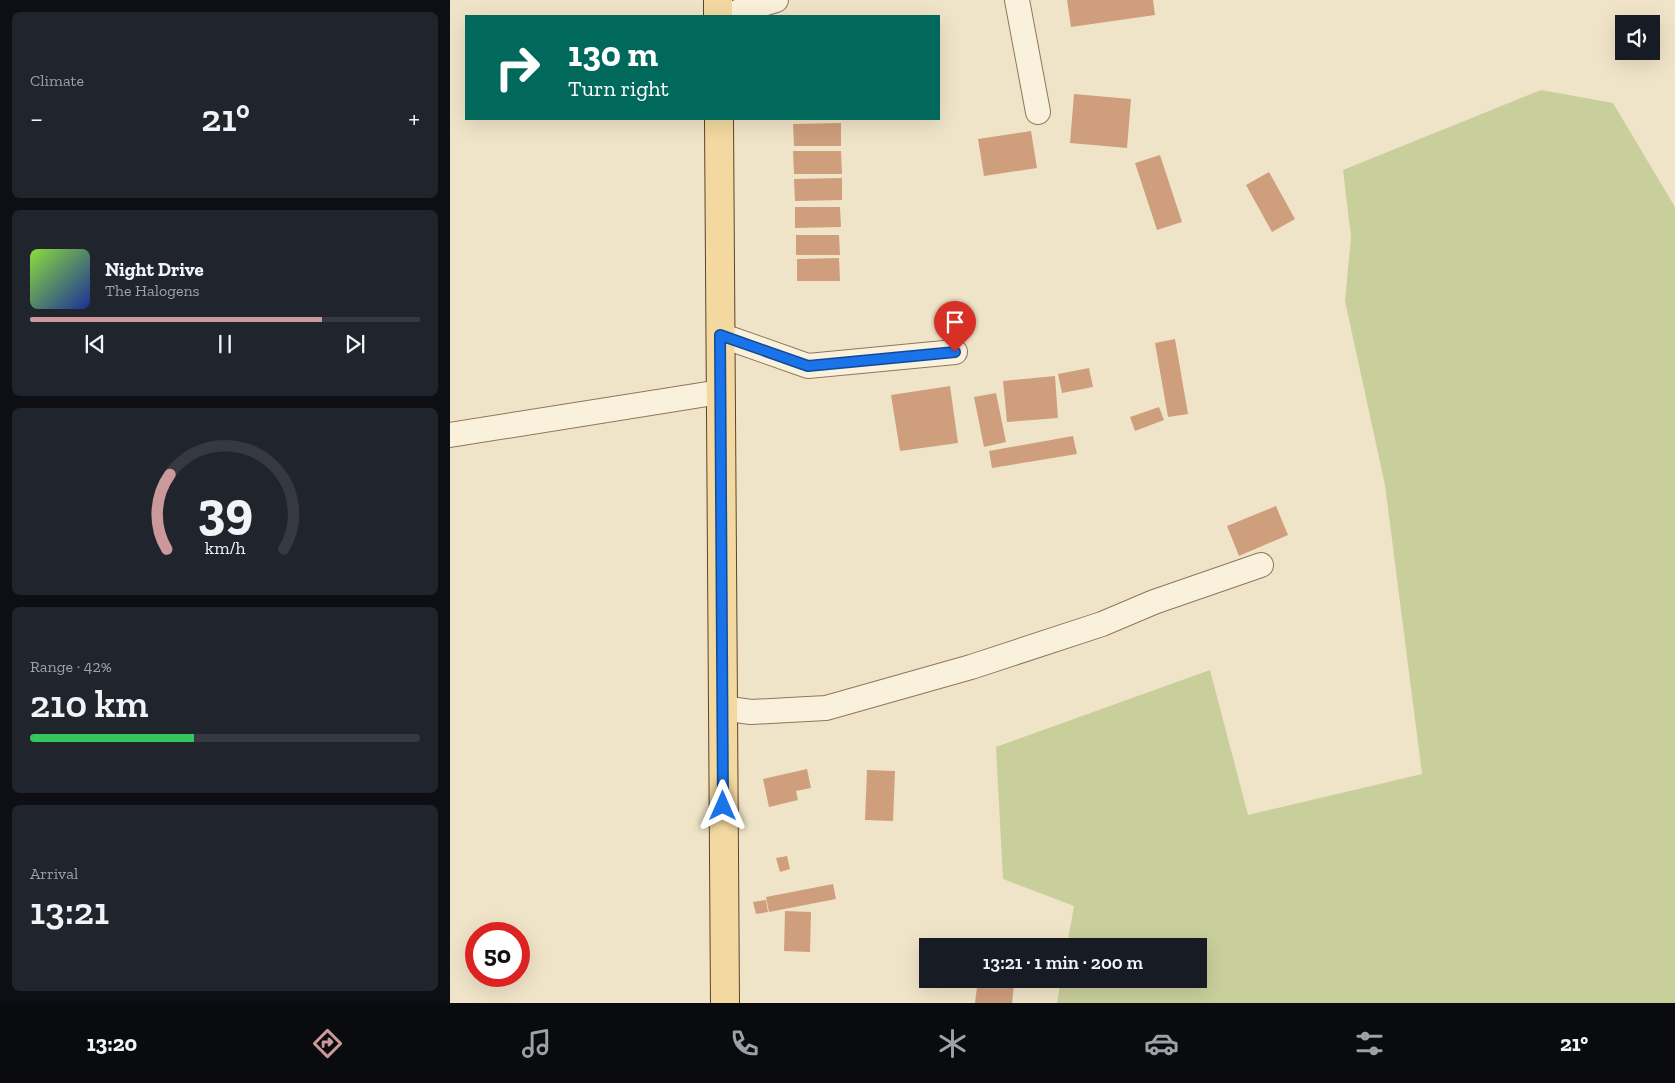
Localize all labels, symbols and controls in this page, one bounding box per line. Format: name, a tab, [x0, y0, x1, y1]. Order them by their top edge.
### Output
map controls	[1615, 15, 1660, 60]
button: sound	[1615, 15, 1660, 60]
text: 130 m	[568, 33, 658, 75]
icon: right	[485, 35, 550, 100]
text: Climate	[30, 71, 84, 90]
text: Turn right	[568, 75, 669, 102]
text: 21°	[201, 95, 250, 141]
text: −	[30, 102, 43, 135]
text: +	[408, 102, 420, 135]
text: Night Drive	[105, 258, 204, 281]
text: The Halogens	[105, 281, 200, 300]
pin	[934, 301, 976, 352]
icon: arrive	[941, 308, 969, 336]
icon: previous	[81, 330, 109, 358]
icon: pause	[211, 330, 239, 358]
icon: next	[341, 330, 369, 358]
text: 39	[197, 479, 253, 541]
text: km/h	[205, 537, 245, 559]
text: Range · 42%	[30, 657, 112, 676]
text: 210 km	[30, 681, 148, 727]
position arrow	[696, 779, 748, 831]
text: Arrival	[30, 864, 78, 883]
text: 13:21	[30, 888, 109, 934]
speed limit sign: 50	[465, 922, 530, 987]
text: 13:21 · 1 min · 200 m	[983, 951, 1143, 974]
icon: directions	[310, 1026, 345, 1061]
icon: music	[519, 1026, 554, 1061]
icon: phone	[727, 1026, 762, 1061]
icon: climate	[935, 1026, 970, 1061]
icon: car	[1144, 1026, 1179, 1061]
icon: filters	[1352, 1026, 1387, 1061]
text: 13:20	[87, 1030, 137, 1057]
text: 21°	[1560, 1030, 1588, 1057]

